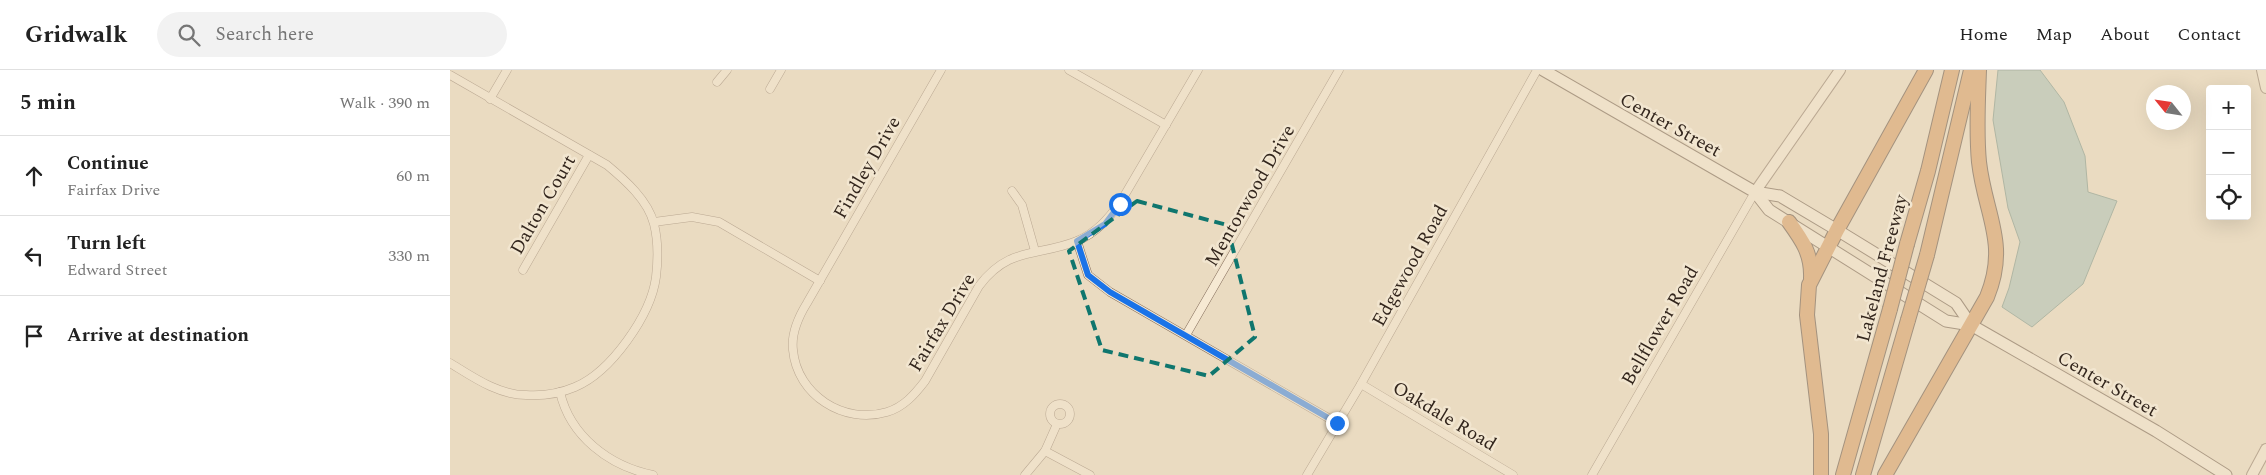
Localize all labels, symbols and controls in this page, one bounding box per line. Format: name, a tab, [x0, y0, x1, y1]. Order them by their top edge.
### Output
search box	[157, 12, 507, 57]
text: Gridwalk	[25, 17, 127, 53]
text: Search here	[215, 20, 314, 49]
icon: search	[175, 21, 203, 49]
text: Home	[1959, 21, 2008, 48]
text: Map	[2036, 21, 2072, 48]
text: About	[2100, 21, 2150, 48]
text: Contact	[2178, 21, 2241, 48]
street label: Center Street	[1614, 85, 1727, 165]
north arrow	[2146, 85, 2191, 130]
map controls	[2206, 85, 2251, 220]
button: +	[2206, 85, 2251, 130]
text: 5 min	[20, 87, 76, 119]
text: Walk · 390 m	[339, 91, 430, 115]
street label: Findley Drive	[826, 111, 908, 224]
street label: Mentorwood Drive	[1198, 119, 1303, 272]
button: −	[2206, 130, 2251, 175]
text: Continue	[67, 149, 149, 178]
street label: Dalton Court	[503, 149, 584, 260]
icon: ahead	[20, 162, 48, 190]
text: 60 m	[396, 164, 430, 188]
button: locate	[2206, 175, 2251, 220]
text: Fairfax Drive	[67, 178, 160, 202]
street label: Lakeland Freeway	[1849, 191, 1916, 345]
route start	[1109, 193, 1132, 216]
street label: Edgewood Road	[1365, 199, 1456, 332]
text: Turn left	[67, 229, 146, 258]
icon: left	[20, 242, 48, 270]
text: 330 m	[388, 244, 430, 268]
text: Edward Street	[67, 258, 168, 282]
street label: Bellflower Road	[1614, 260, 1706, 391]
street label: Fairfax Drive	[901, 268, 983, 378]
text: Arrive at destination	[67, 321, 249, 350]
icon: arrive	[20, 322, 48, 350]
street label: Center Street	[2051, 344, 2163, 425]
street label: Oakdale Road	[1387, 374, 1502, 459]
route end	[1326, 412, 1349, 435]

